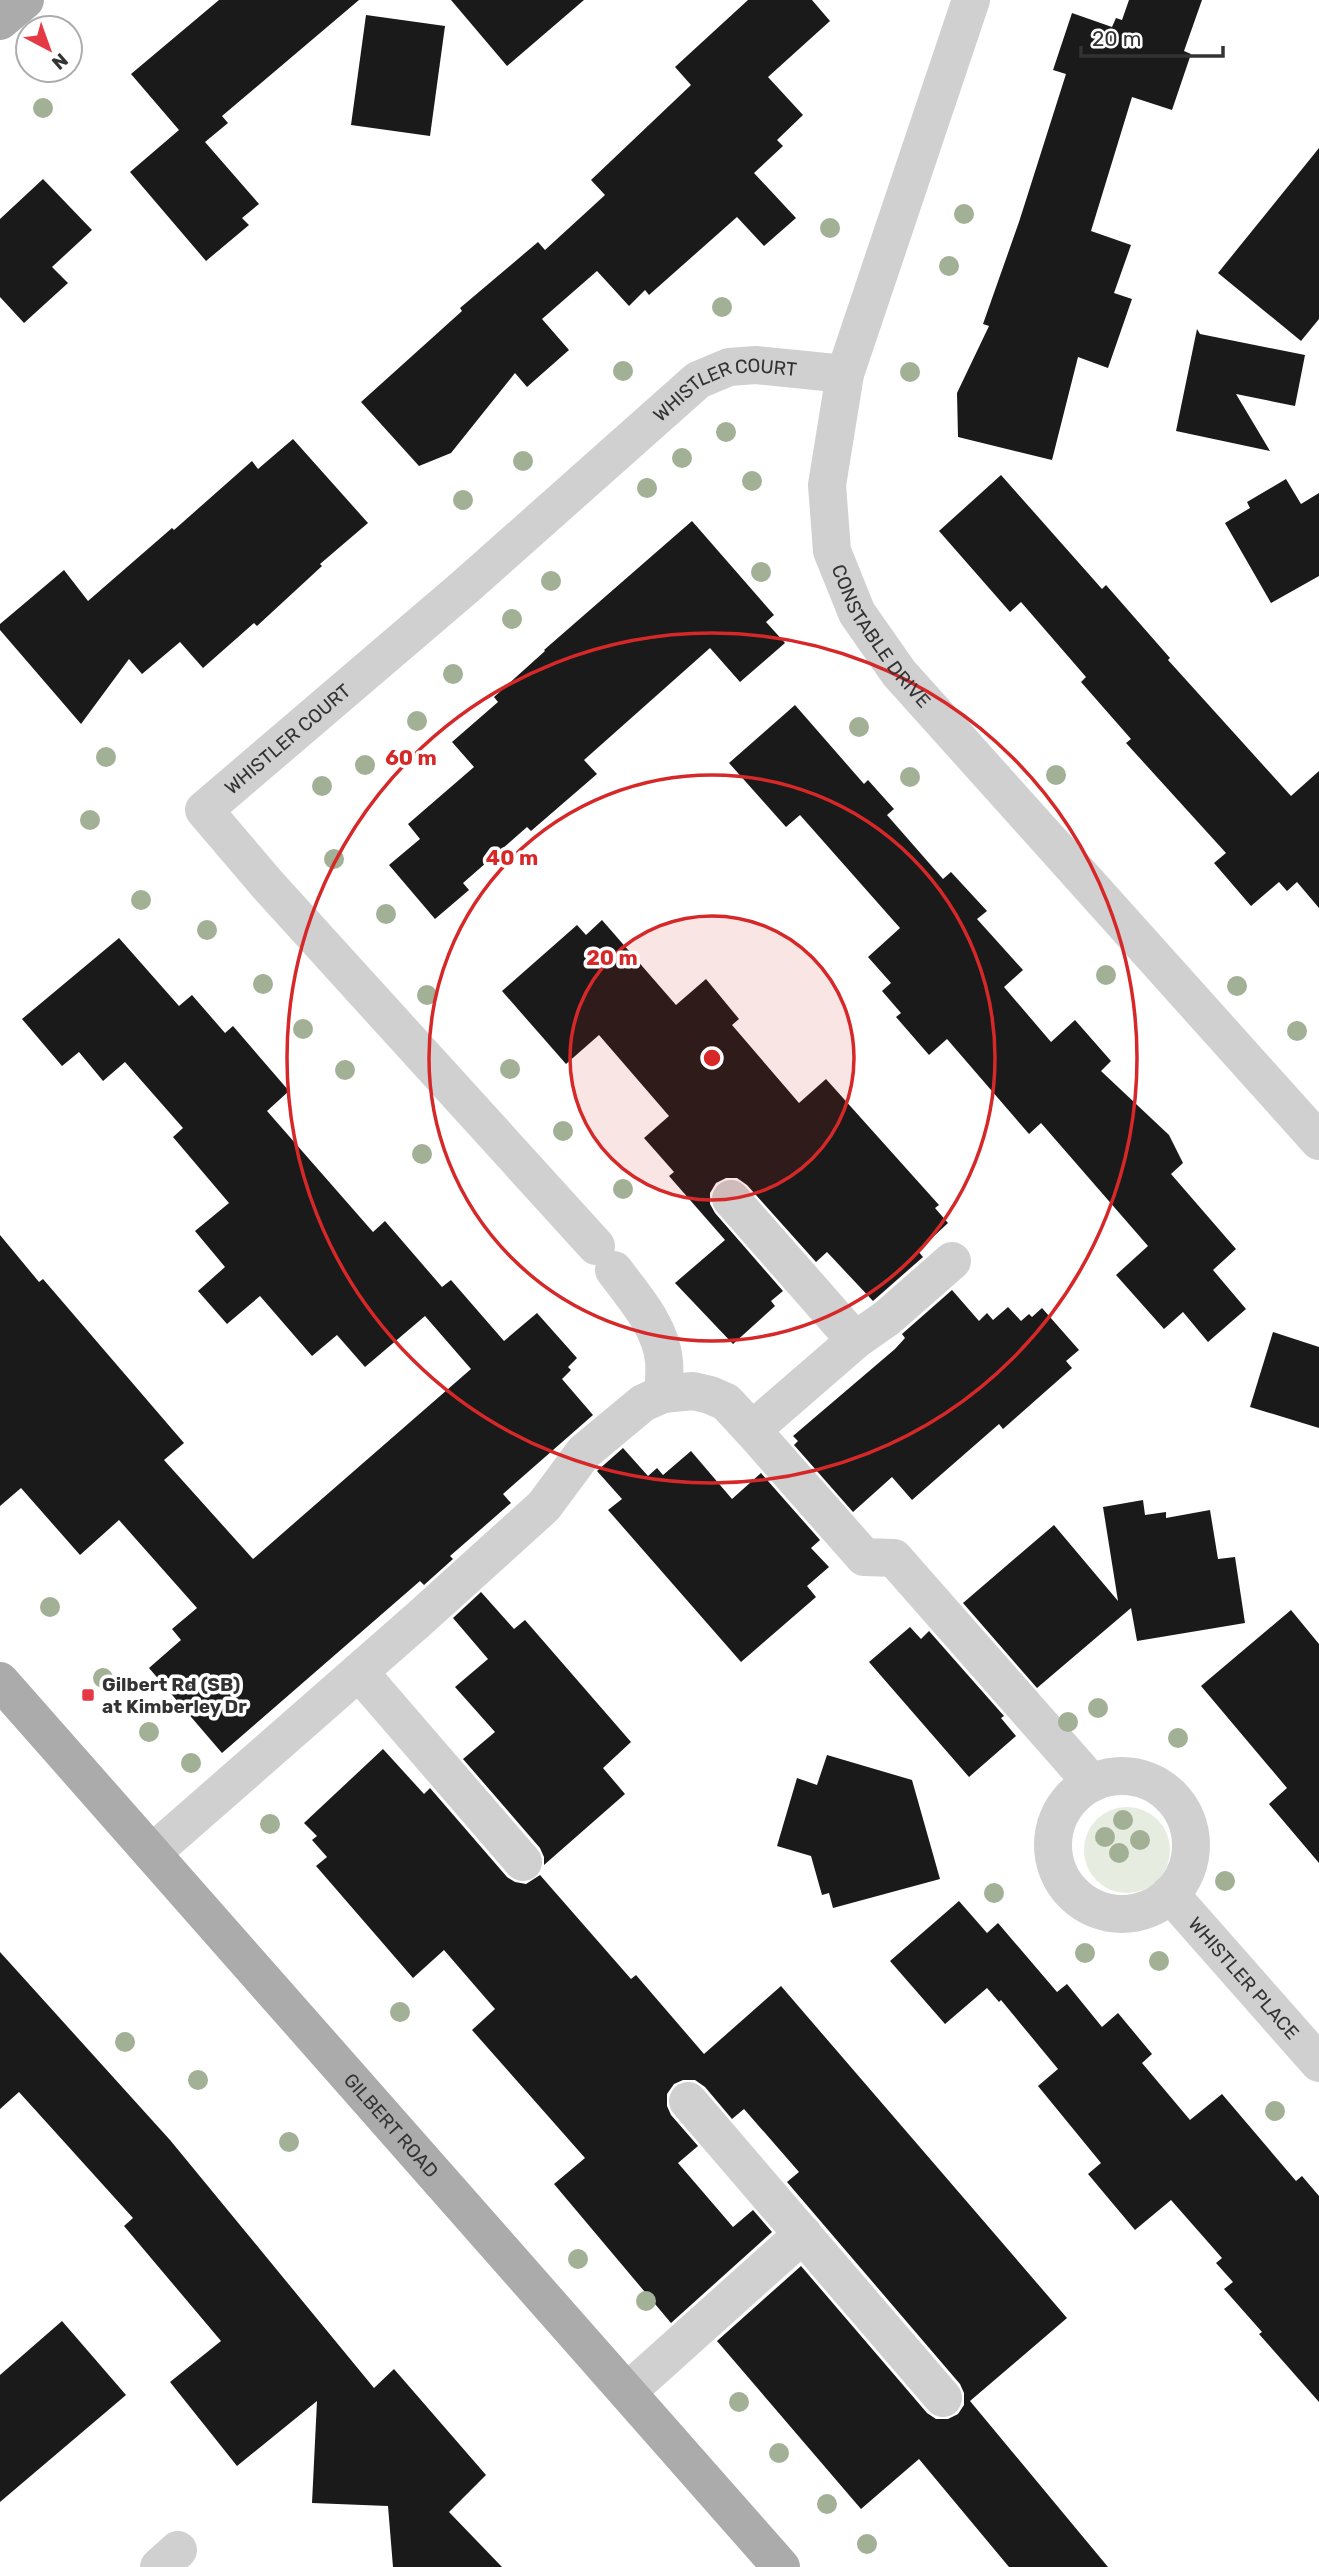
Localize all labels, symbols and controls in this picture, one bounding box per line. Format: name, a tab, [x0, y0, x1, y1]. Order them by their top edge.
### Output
north arrow	[14, 14, 84, 84]
scale bar	[1081, 14, 1223, 58]
text: 20 m	[1092, 26, 1141, 51]
text: N	[47, 48, 73, 75]
street label: WHISTLER COURT	[648, 353, 798, 426]
street label: CONSTABLE DRIVE	[827, 561, 936, 712]
street label: WHISTLER COURT	[220, 679, 355, 799]
text: 60 m	[385, 745, 437, 770]
text: 40 m	[486, 845, 538, 870]
text: 20 m	[586, 945, 638, 970]
centre of rings	[700, 1046, 724, 1070]
place label: Gilbert Rd (SB) at Kimberley Dr	[102, 1673, 247, 1718]
marker: Gilbert Rd (SB) at Kimberley Dr	[80, 1687, 96, 1703]
street label: WHISTLER PLACE	[1184, 1912, 1304, 2044]
street label: GILBERT ROAD	[339, 2068, 444, 2182]

